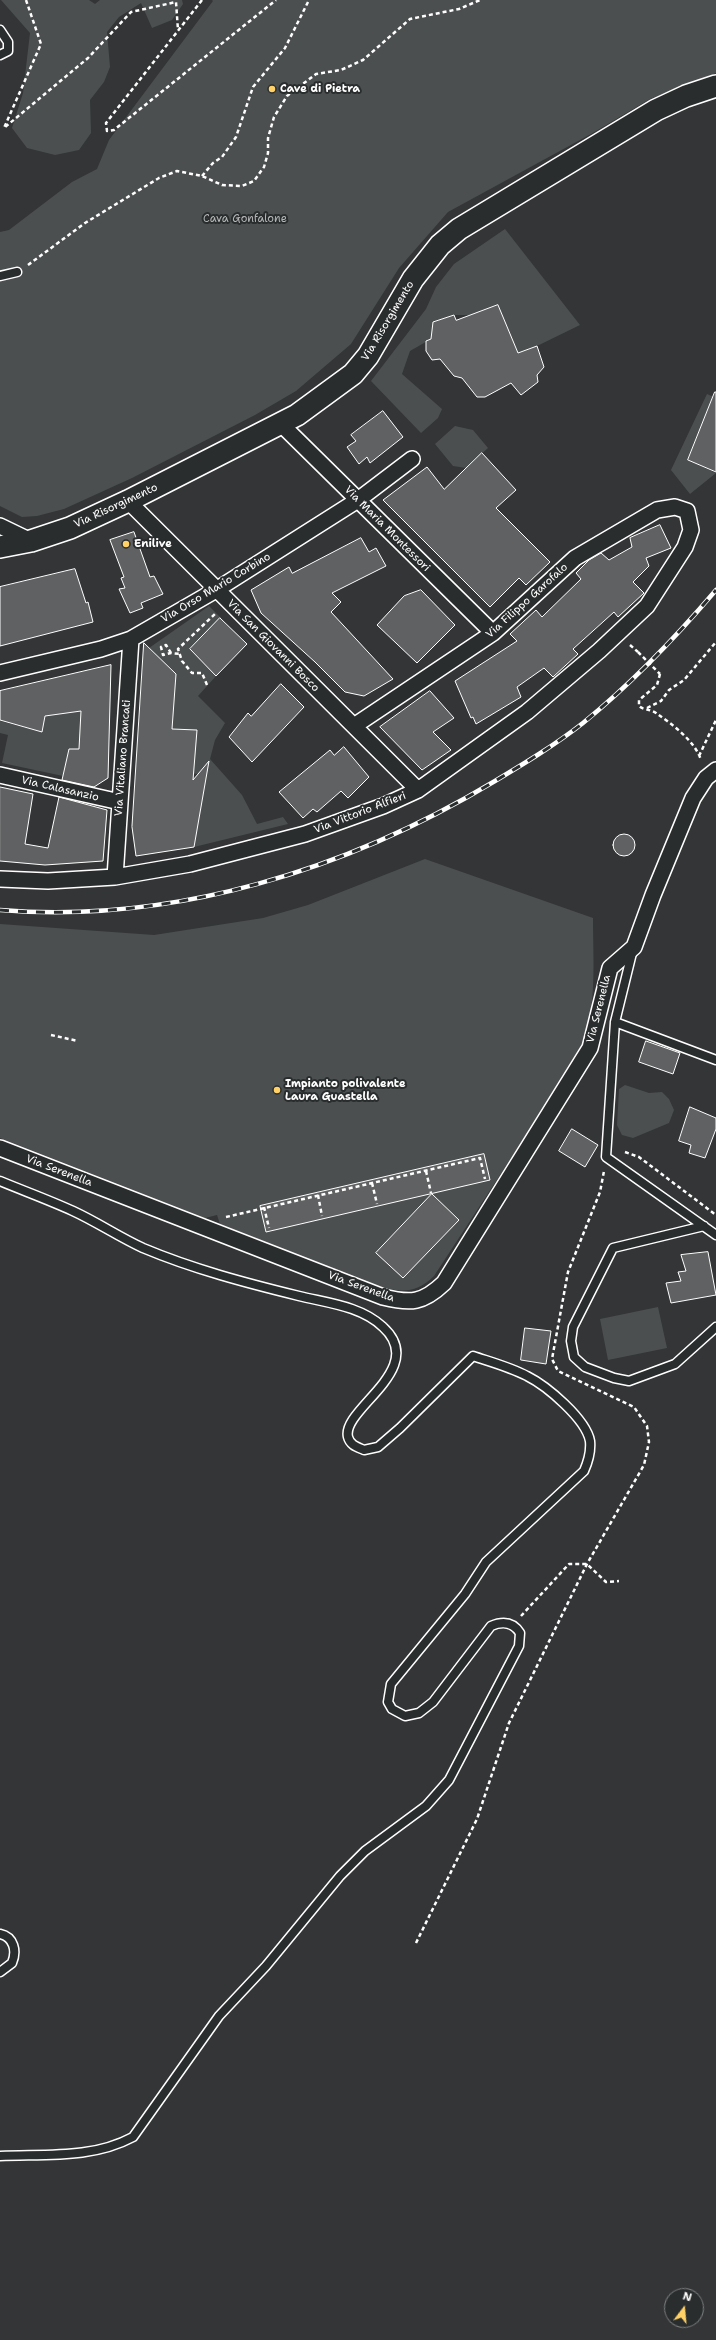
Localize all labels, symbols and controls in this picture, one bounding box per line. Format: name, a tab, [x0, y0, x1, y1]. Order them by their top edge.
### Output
place label: Cave di Pietra	[280, 82, 360, 96]
marker: Cave di Pietra	[267, 84, 277, 94]
park label: Cava Gonfalone	[203, 212, 287, 226]
street label: Via Risorgimento	[359, 279, 417, 363]
street label: Via Risorgimento	[72, 481, 160, 531]
street label: Via Maria Montessori	[341, 483, 433, 575]
place label: Enilive	[134, 537, 172, 551]
marker: Enilive	[121, 539, 131, 549]
street label: Via Orso Mario Corbino	[159, 550, 273, 626]
street label: Via Filippo Garofalo	[483, 561, 571, 641]
street label: Via San Giovanni Bosco	[224, 597, 322, 695]
street label: Via Vitaliano Brancati	[112, 699, 134, 817]
street label: Via Calasanzio	[20, 774, 100, 804]
street label: Via Vittorio Alfieri	[312, 789, 408, 837]
street label: Via Serenella	[584, 974, 614, 1044]
place label: Impianto polivalente Laura Guastella	[285, 1077, 406, 1103]
marker: Impianto polivalente Laura Guastella	[272, 1085, 282, 1095]
street label: Via Serenella	[24, 1152, 94, 1190]
street label: Via Serenella	[326, 1269, 396, 1305]
north arrow	[664, 2288, 704, 2328]
text: N	[681, 2289, 693, 2305]

